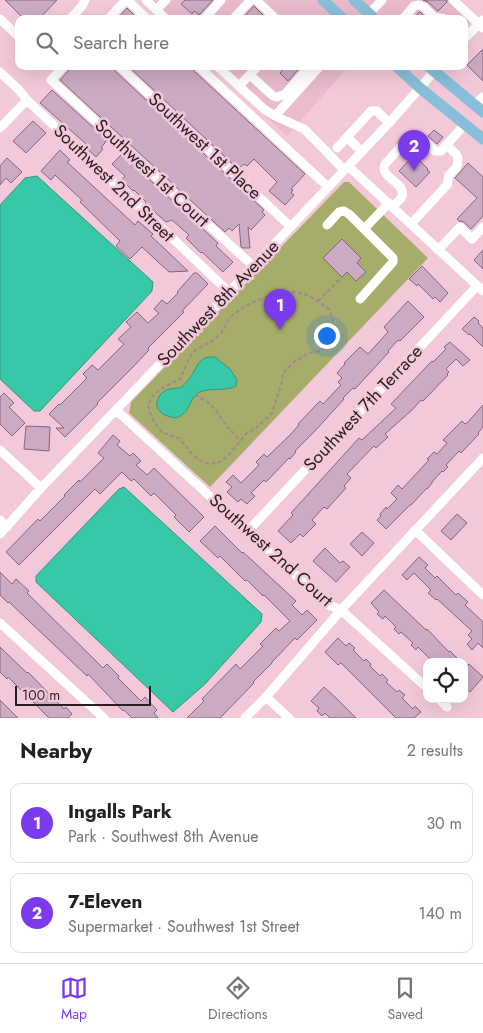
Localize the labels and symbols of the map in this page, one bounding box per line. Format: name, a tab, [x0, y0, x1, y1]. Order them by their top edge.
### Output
street label: Southwest 1st Place	[143, 86, 267, 206]
street label: Southwest 1st Court	[89, 113, 216, 234]
street label: Southwest 2nd Street	[48, 118, 181, 248]
pin: 2	[398, 130, 430, 171]
street label: Southwest 8th Avenue	[151, 234, 285, 372]
pin: 1	[264, 289, 296, 330]
your location	[314, 323, 340, 349]
street label: Southwest 7th Terrace	[297, 339, 429, 477]
street label: Southwest 2nd Court	[203, 487, 339, 613]
scale bar	[15, 683, 151, 706]

